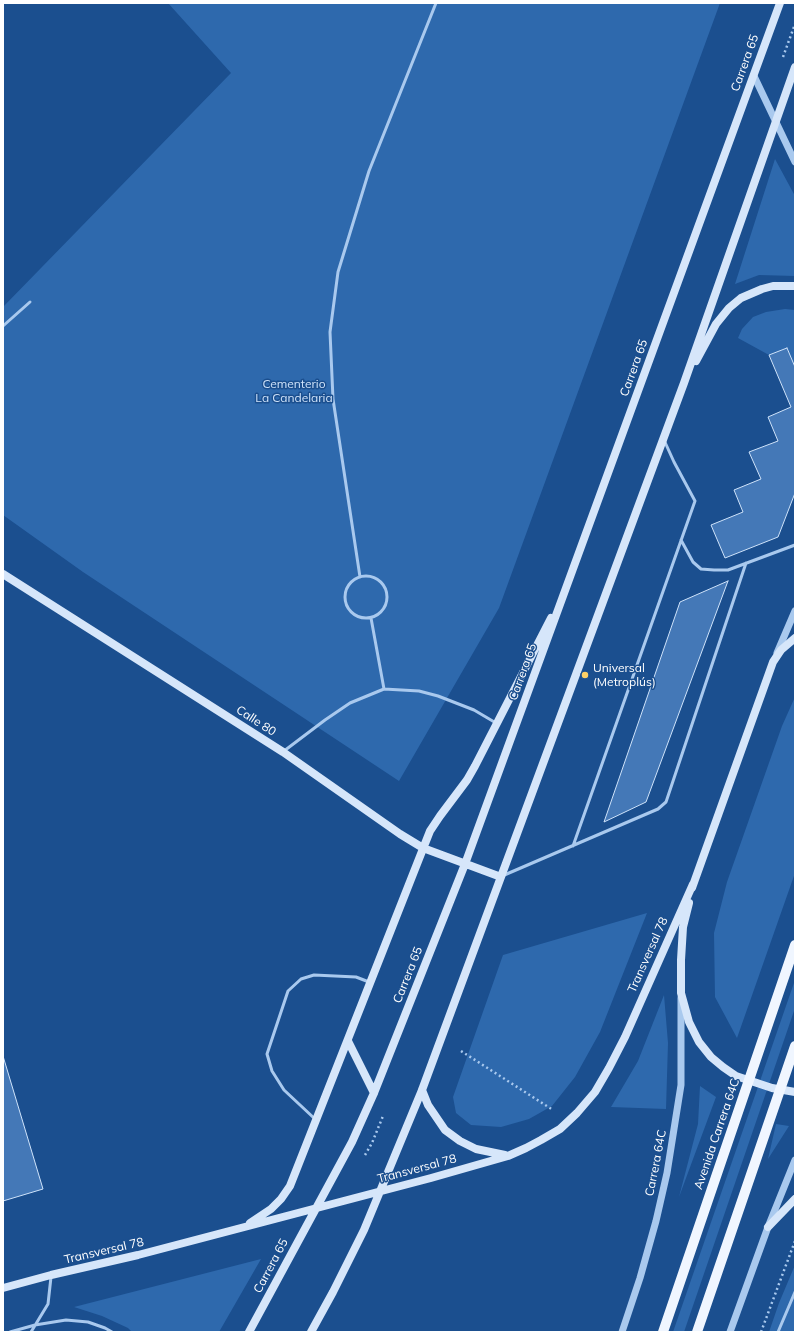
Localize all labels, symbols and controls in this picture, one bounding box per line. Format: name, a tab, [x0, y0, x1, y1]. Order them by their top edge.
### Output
street label: Carrera 65	[728, 33, 762, 93]
street label: Carrera 65	[617, 338, 651, 398]
park label: Cementerio La Candelaria	[255, 377, 333, 405]
street label: Carrera 65	[506, 642, 540, 702]
place label: Universal (Metroplús)	[593, 661, 656, 689]
marker: Universal (Metroplús)	[580, 670, 590, 680]
street label: Calle 80	[233, 703, 279, 739]
street label: Transversal 78	[625, 915, 671, 995]
street label: Carrera 65	[390, 945, 426, 1005]
street label: Avenida Carrera 64C	[691, 1077, 743, 1191]
street label: Carrera 64C	[642, 1128, 670, 1198]
street label: Transversal 78	[376, 1152, 458, 1186]
street label: Transversal 78	[63, 1235, 145, 1267]
street label: Carrera 65	[251, 1236, 291, 1296]

